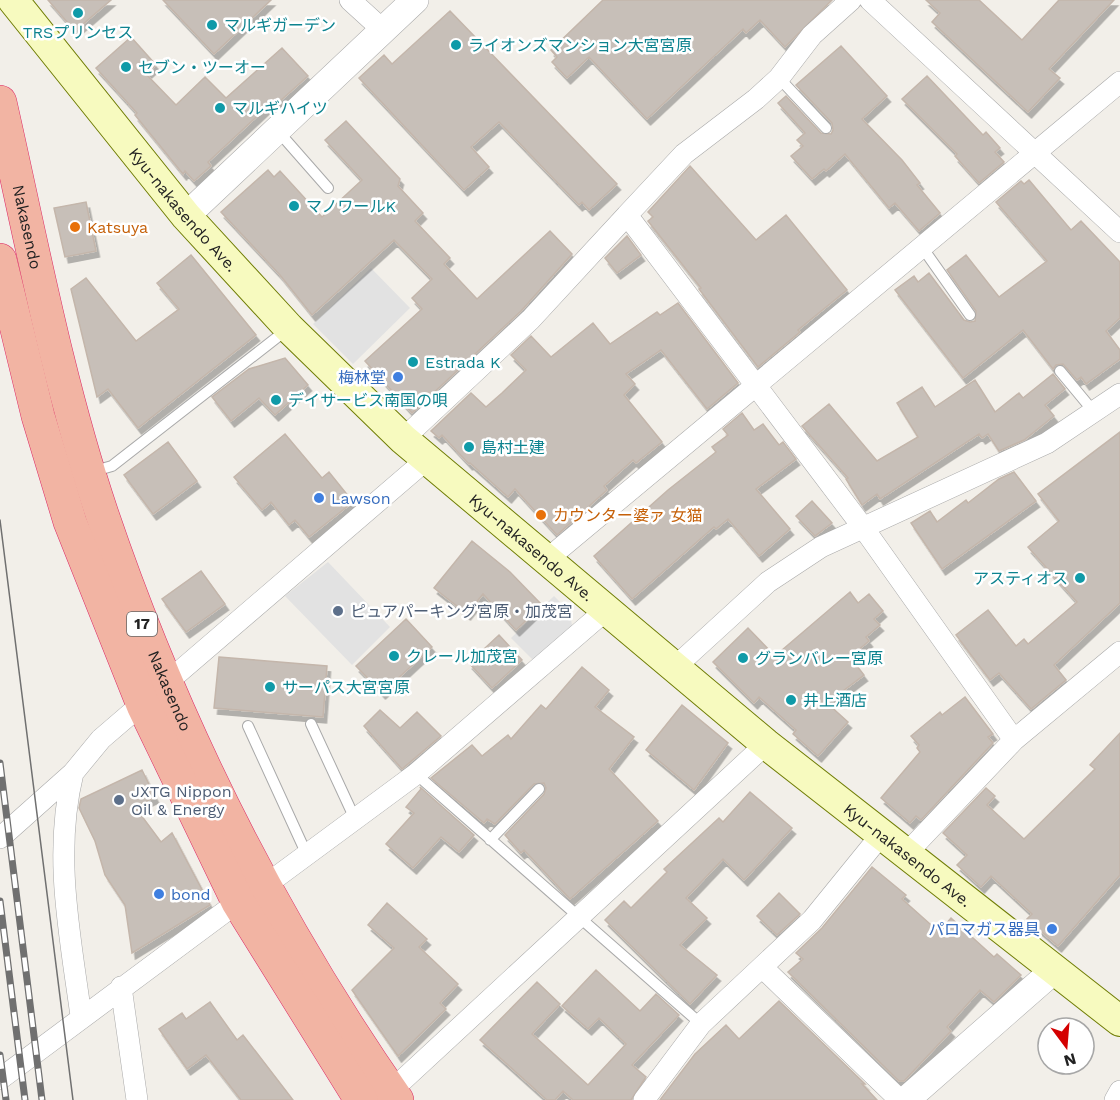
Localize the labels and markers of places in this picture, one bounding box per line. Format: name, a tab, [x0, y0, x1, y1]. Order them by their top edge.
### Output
marker: TRSプリンセス	[71, 6, 85, 20]
place label: マルギガーデン	[224, 16, 336, 35]
marker: マルギガーデン	[205, 18, 219, 32]
place label: TRSプリンセス	[23, 23, 133, 42]
place label: ライオンズマンション大宮宮原	[468, 36, 692, 55]
marker: ライオンズマンション大宮宮原	[449, 38, 463, 52]
place label: セブン・ツーオー	[138, 58, 266, 77]
marker: セブン・ツーオー	[119, 60, 133, 74]
place label: マルギハイツ	[232, 99, 328, 118]
marker: マルギハイツ	[213, 101, 227, 115]
place label: マノワールK	[306, 197, 397, 216]
marker: マノワールK	[287, 199, 301, 213]
place label: Katsuya	[87, 218, 148, 237]
marker: Katsuya	[68, 220, 82, 234]
place label: Estrada K	[425, 353, 501, 372]
marker: Estrada K	[406, 355, 420, 369]
place label: 梅林堂	[338, 368, 386, 387]
marker: 梅林堂	[391, 370, 405, 384]
place label: デイサービス南国の唄	[288, 391, 448, 410]
marker: デイサービス南国の唄	[269, 393, 283, 407]
place label: 島村土建	[481, 438, 545, 457]
marker: 島村土建	[462, 440, 476, 454]
place label: Lawson	[331, 489, 391, 508]
marker: Lawson	[312, 491, 326, 505]
place label: カウンター婆ァ 女猫	[553, 506, 702, 525]
marker: カウンター婆ァ 女猫	[534, 508, 548, 522]
place label: アスティオス	[973, 569, 1068, 588]
marker: アスティオス	[1073, 571, 1087, 585]
place label: ピュアパーキング宮原・加茂宮	[350, 602, 573, 621]
marker: ピュアパーキング宮原・加茂宮	[331, 604, 345, 618]
place label: クレール加茂宮	[406, 647, 518, 666]
marker: クレール加茂宮	[387, 649, 401, 663]
place label: グランバレー宮原	[755, 649, 883, 668]
marker: グランバレー宮原	[736, 651, 750, 665]
place label: サーパス大宮宮原	[282, 678, 410, 697]
marker: サーパス大宮宮原	[263, 680, 277, 694]
place label: 井上酒店	[803, 691, 867, 710]
marker: 井上酒店	[784, 693, 798, 707]
place label: JXTG Nippon Oil & Energy	[131, 782, 232, 819]
marker: JXTG Nippon Oil & Energy	[112, 793, 126, 807]
place label: bond	[171, 885, 211, 904]
marker: bond	[152, 887, 166, 901]
place label: パロマガス器具	[928, 920, 1040, 939]
marker: パロマガス器具	[1045, 922, 1059, 936]

